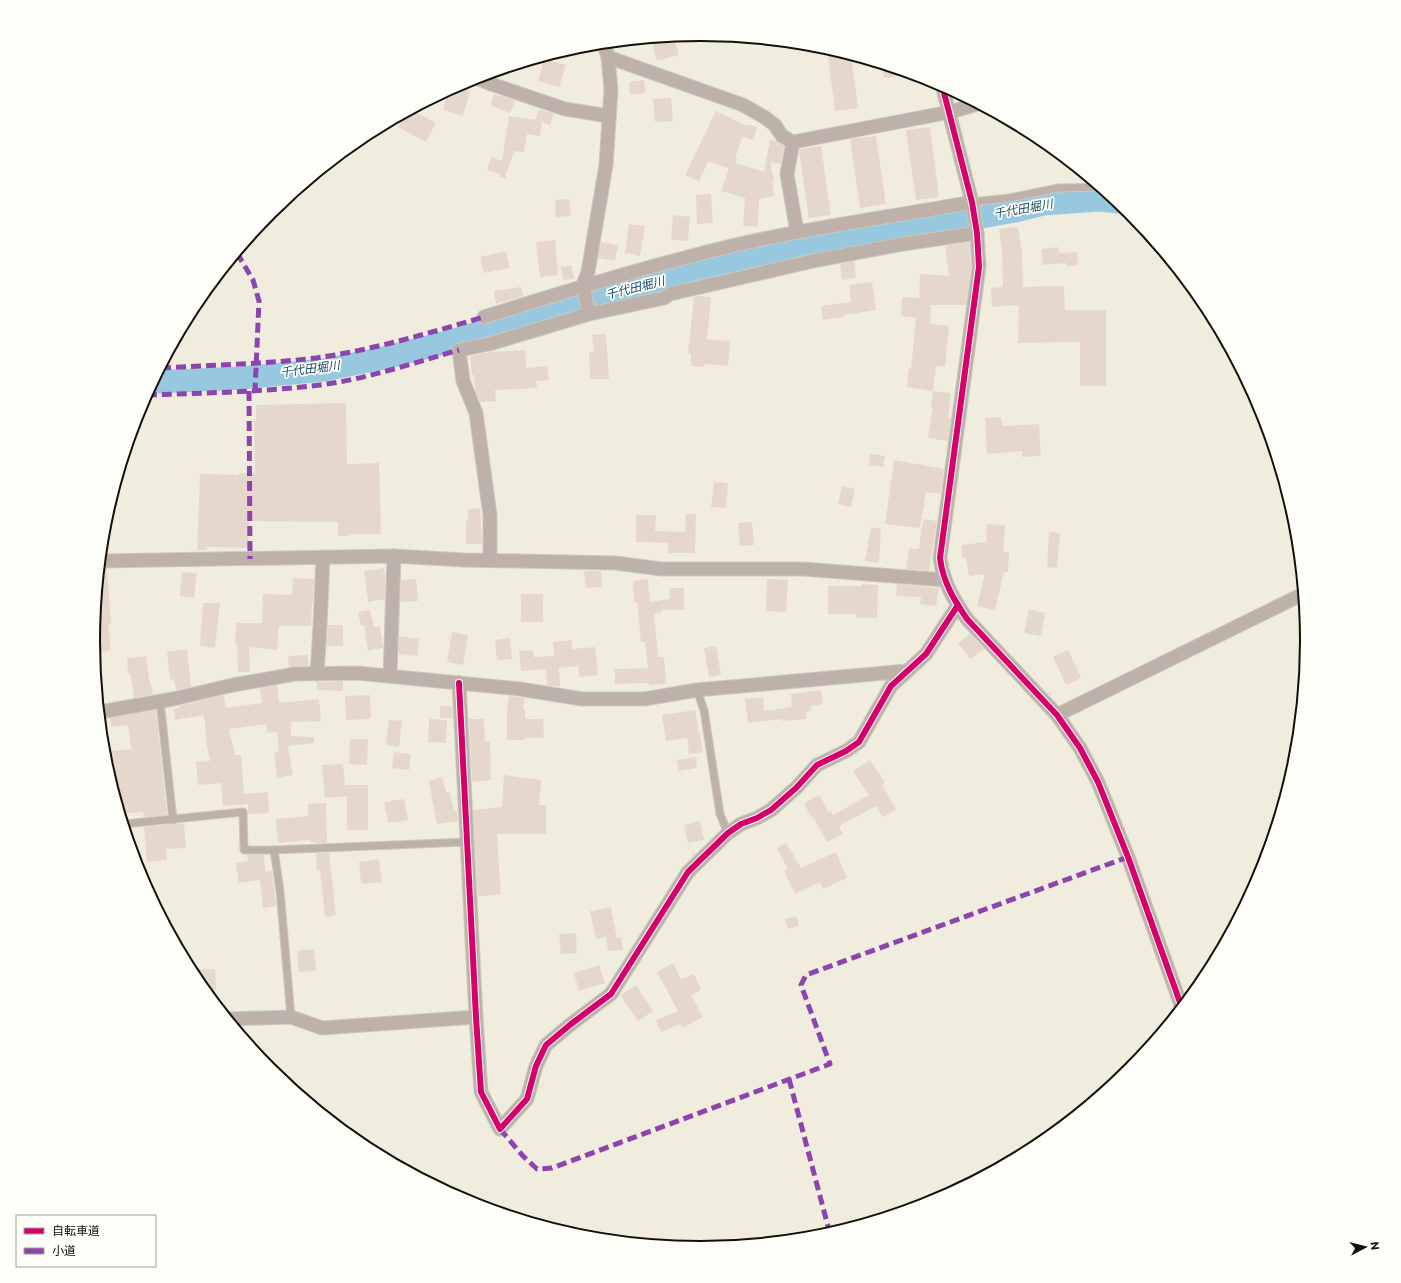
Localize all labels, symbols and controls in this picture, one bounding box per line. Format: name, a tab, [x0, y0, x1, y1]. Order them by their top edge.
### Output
water label: 千代田堀川	[992, 196, 1056, 220]
water label: 千代田堀川	[604, 272, 667, 301]
water label: 千代田堀川	[279, 357, 342, 379]
legend	[16, 1215, 156, 1267]
text: 自転車道	[52, 1223, 100, 1237]
north arrow	[1345, 1227, 1385, 1267]
text: N	[1368, 1241, 1382, 1251]
text: 小道	[52, 1243, 76, 1257]

